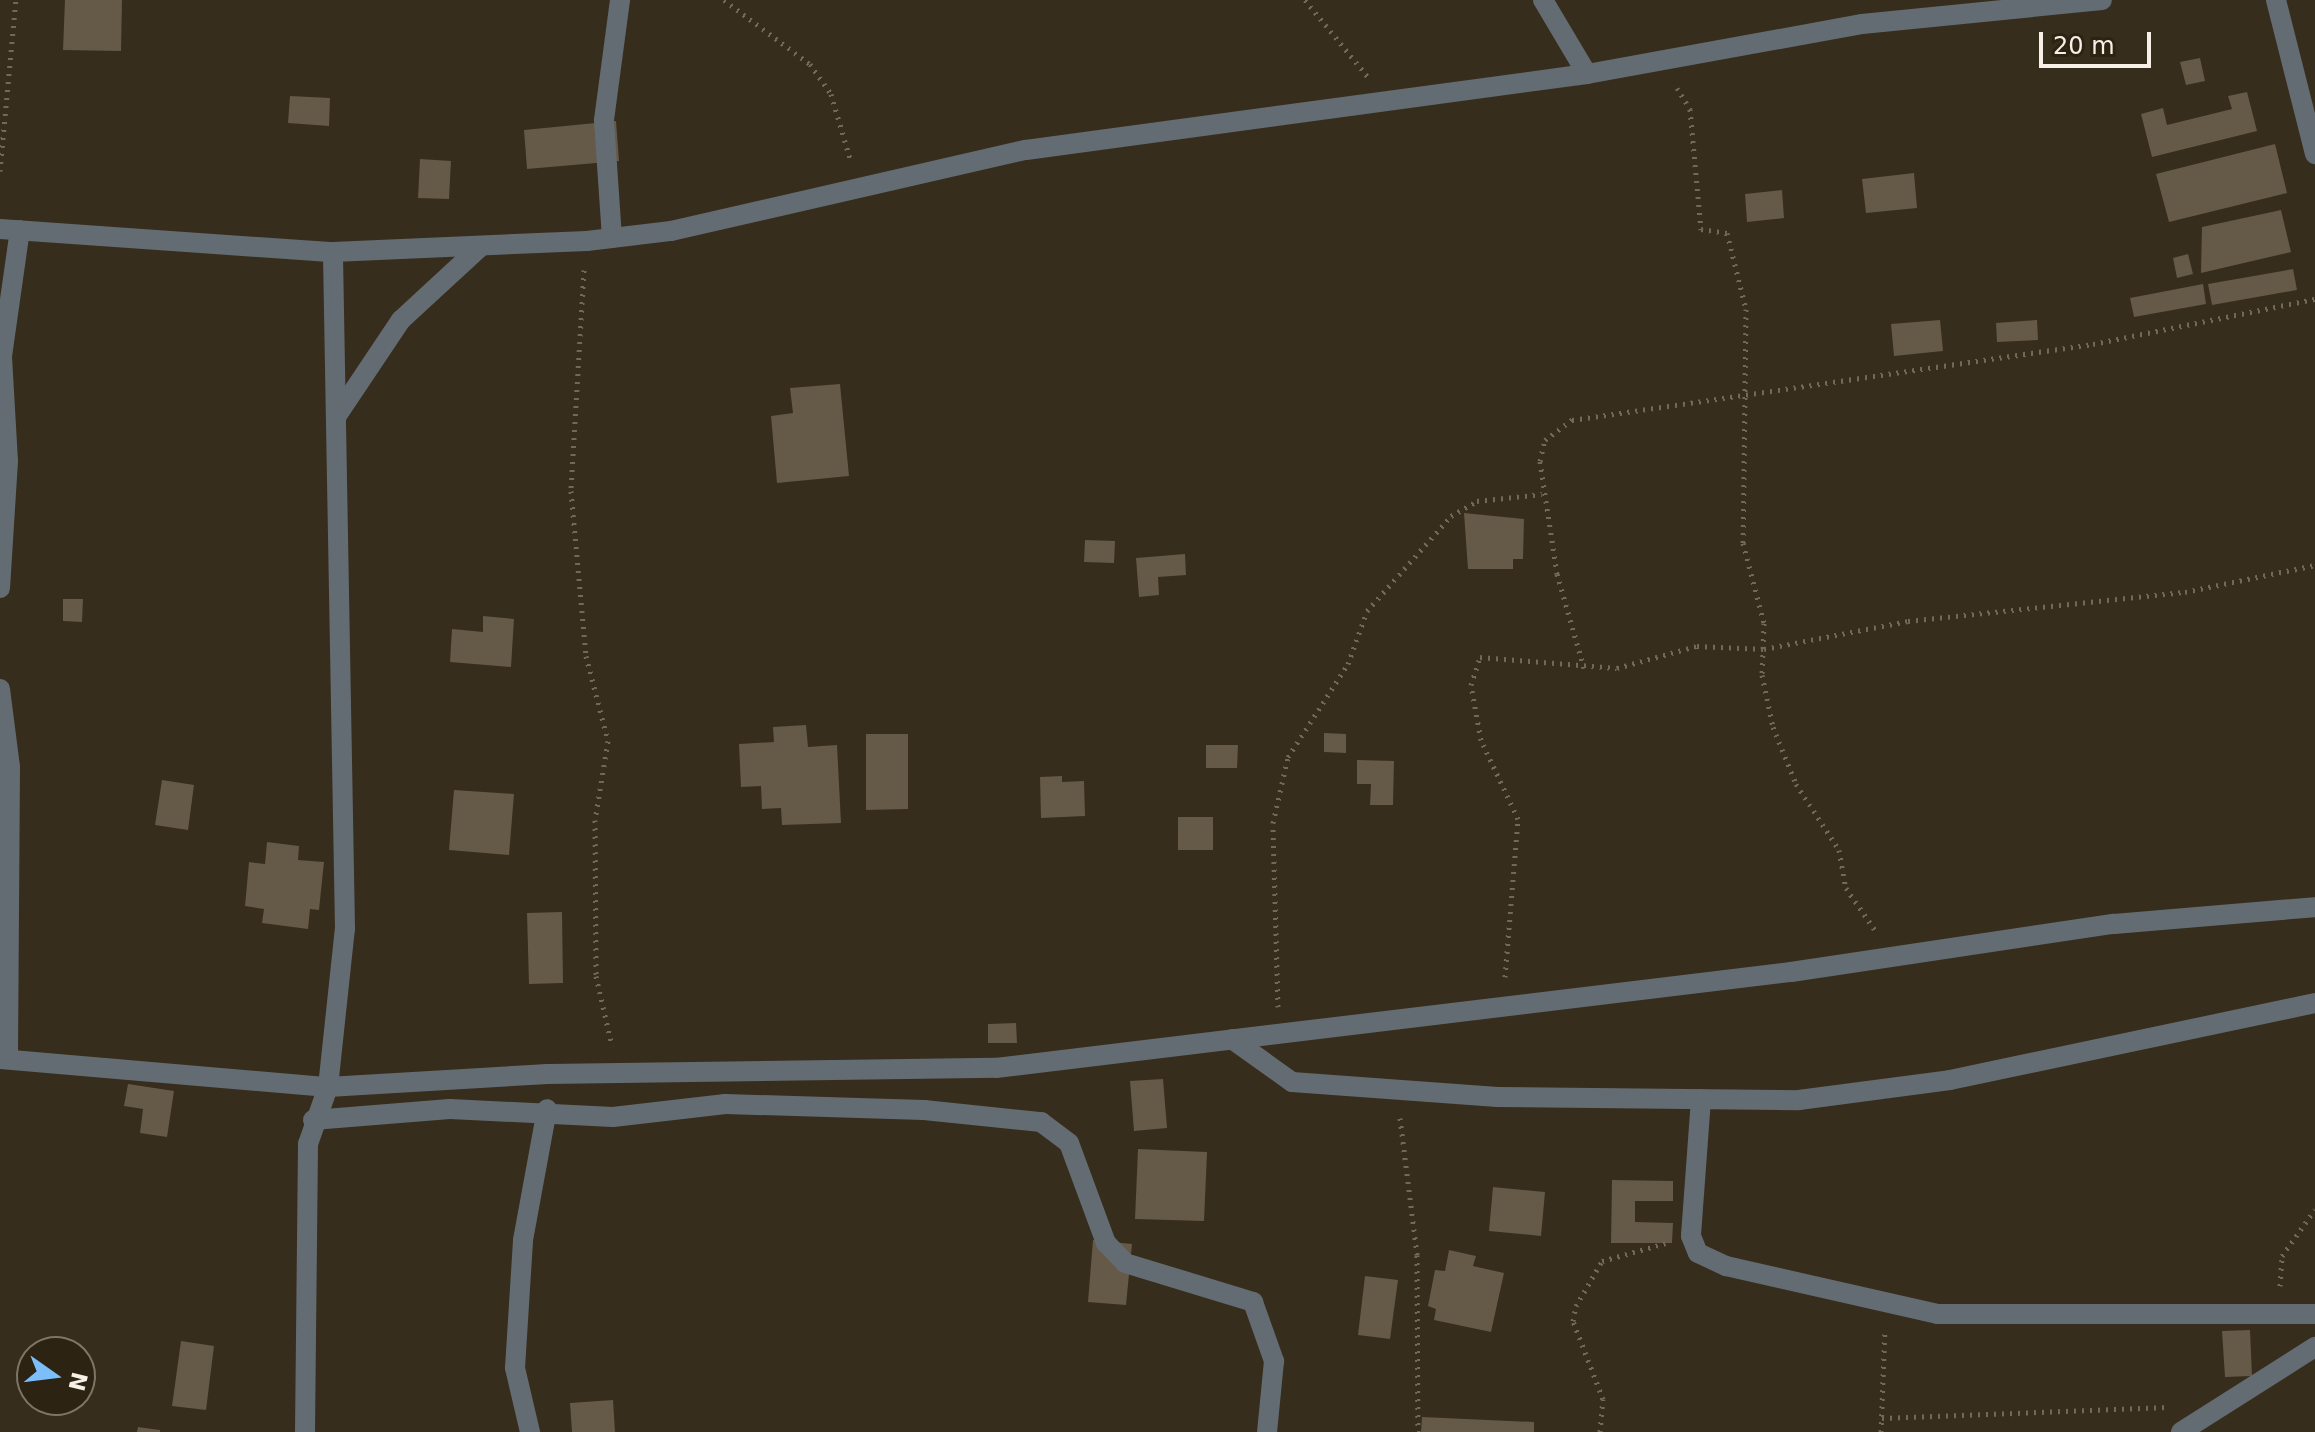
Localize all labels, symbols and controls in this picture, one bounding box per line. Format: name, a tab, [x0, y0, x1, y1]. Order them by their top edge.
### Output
scale bar	[2043, 16, 2155, 66]
text: 20 m	[2053, 32, 2115, 60]
north arrow	[16, 1336, 96, 1416]
text: N	[63, 1369, 92, 1393]

